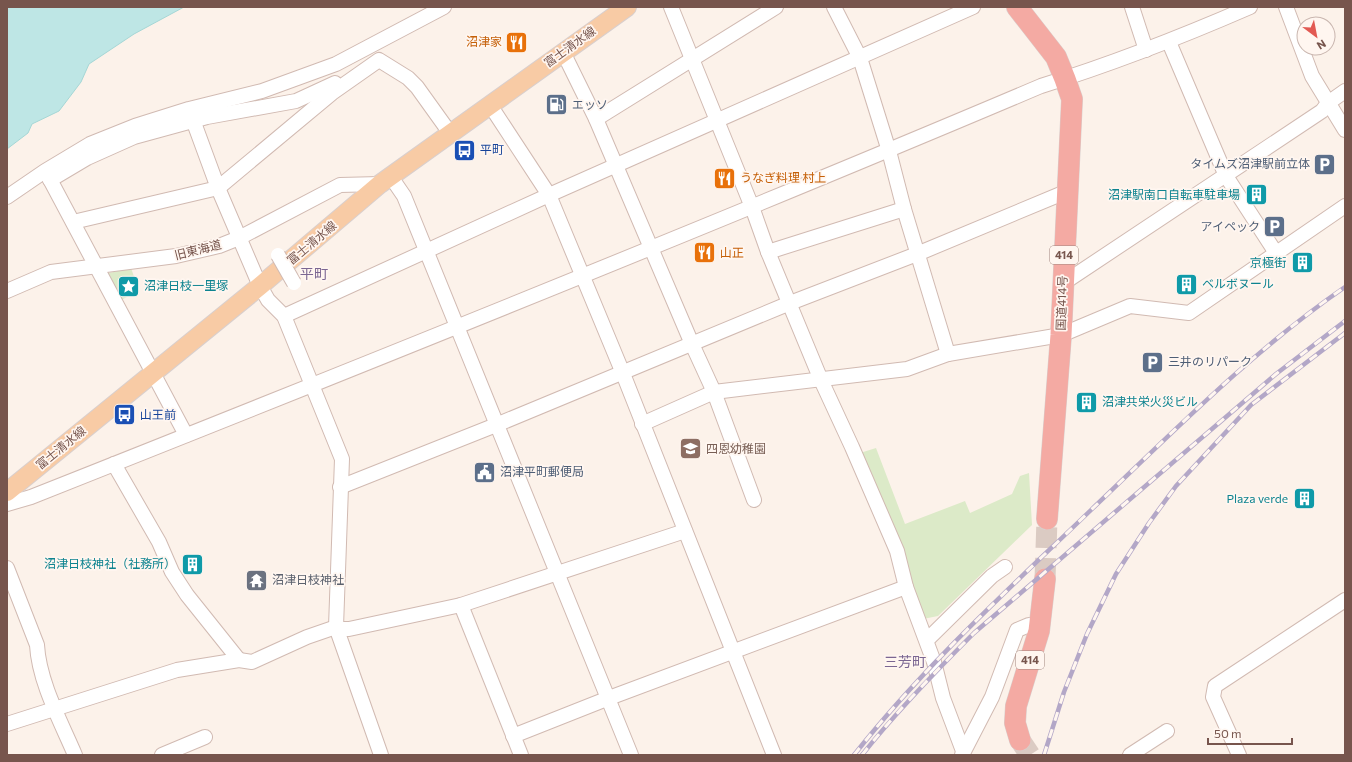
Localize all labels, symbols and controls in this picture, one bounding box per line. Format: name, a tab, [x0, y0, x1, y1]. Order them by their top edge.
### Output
north arrow	[1296, 16, 1336, 56]
street label: 富士清水線	[541, 23, 598, 69]
restaurant icon: 沼津家	[504, 29, 530, 55]
place label: 沼津家	[466, 34, 502, 48]
text: N	[1315, 37, 1329, 53]
fuel station icon: エッソ	[543, 92, 569, 118]
place label: エッソ	[572, 97, 608, 111]
bus stop icon: 平町	[451, 137, 477, 163]
place label: 平町	[480, 142, 504, 156]
parking icon: タイムズ沼津駅前立体	[1312, 151, 1338, 177]
place label: タイムズ沼津駅前立体	[1190, 156, 1310, 170]
restaurant icon: うなぎ料理 村上	[711, 165, 737, 191]
place label: うなぎ料理 村上	[740, 170, 826, 184]
building icon: 沼津駅南口自転車駐車場	[1243, 182, 1269, 208]
place label: 沼津駅南口自転車駐車場	[1108, 187, 1240, 201]
parking icon: アイペック	[1262, 214, 1288, 240]
street label: 富士清水線	[284, 218, 339, 267]
place label: アイペック	[1201, 219, 1260, 233]
street label: 旧東海道	[173, 236, 223, 262]
restaurant icon: 山正	[691, 240, 717, 266]
place label: 山正	[720, 245, 744, 259]
road number: 414	[1050, 246, 1078, 264]
building icon: 京極街	[1289, 250, 1315, 276]
place label: 京極街	[1250, 255, 1286, 269]
district label: 平町	[300, 265, 328, 282]
building icon: ベルボヌール	[1173, 271, 1199, 297]
place icon: 沼津日枝一里塚	[115, 273, 141, 299]
street label: 国道414号	[1053, 275, 1069, 331]
place label: ベルボヌール	[1202, 276, 1274, 290]
place label: 沼津日枝一里塚	[144, 278, 228, 292]
parking icon: 三井のリパーク	[1140, 349, 1166, 375]
place label: 三井のリパーク	[1168, 354, 1252, 368]
building icon: 沼津共栄火災ビル	[1074, 389, 1100, 415]
place label: 沼津共栄火災ビル	[1102, 394, 1198, 408]
bus stop icon: 山王前	[112, 402, 138, 428]
place label: 山王前	[140, 407, 176, 421]
street label: 富士清水線	[33, 423, 88, 472]
school or university icon: 四恩幼稚園	[678, 436, 704, 462]
place label: 四恩幼稚園	[706, 441, 766, 455]
public building icon: 沼津平町郵便局	[472, 459, 498, 485]
place label: 沼津平町郵便局	[500, 464, 584, 478]
building icon: Plaza verde	[1291, 486, 1317, 512]
place label: Plaza verde	[1226, 491, 1288, 505]
building icon: 沼津日枝神社（社務所）	[179, 551, 205, 577]
place label: 沼津日枝神社（社務所）	[44, 556, 176, 570]
temple icon: 沼津日枝神社	[244, 567, 270, 593]
place label: 沼津日枝神社	[272, 572, 344, 586]
road number: 414	[1016, 651, 1044, 669]
district label: 三芳町	[884, 653, 926, 670]
scale bar	[1208, 720, 1292, 746]
text: 50 m	[1214, 726, 1242, 740]

